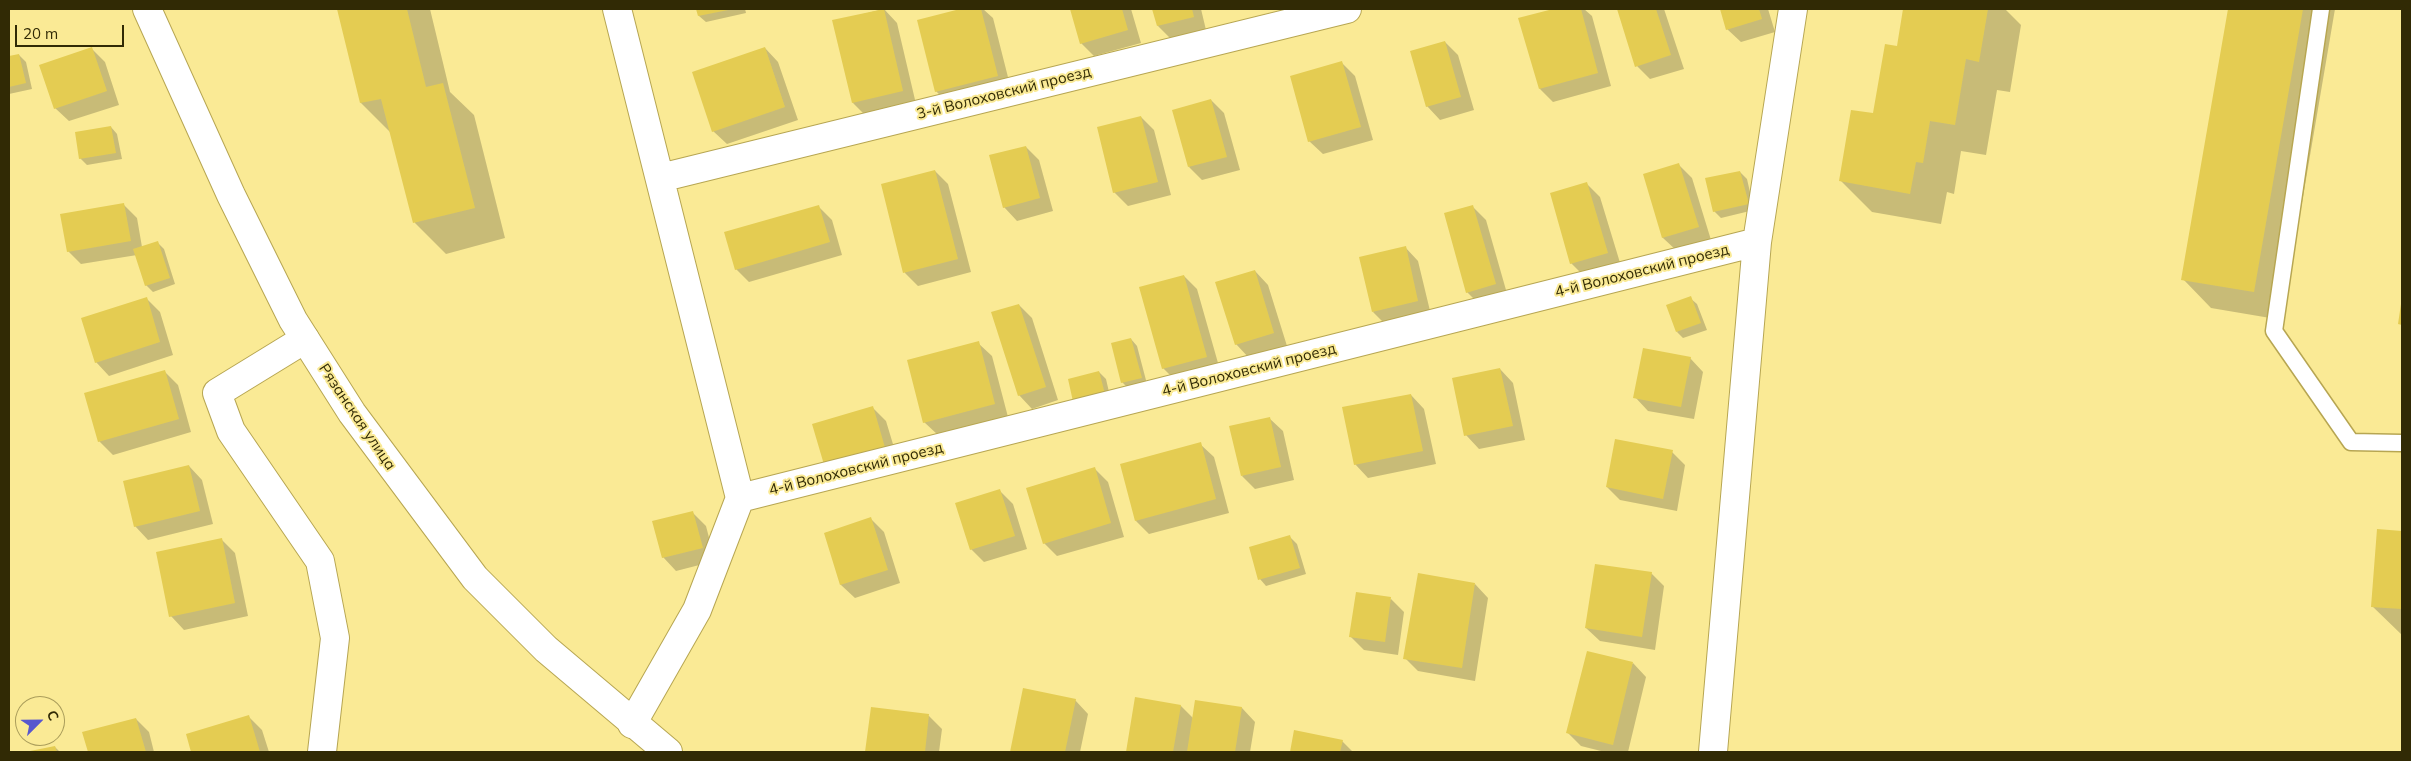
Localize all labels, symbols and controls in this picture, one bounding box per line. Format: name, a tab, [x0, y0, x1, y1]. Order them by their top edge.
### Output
scale bar	[18, 15, 126, 47]
text: 20 m	[23, 24, 58, 43]
street label: 3-й Волоховский проезд	[915, 63, 1093, 123]
street label: 4-й Волоховский проезд	[1553, 241, 1731, 301]
street label: 4-й Волоховский проезд	[1160, 340, 1338, 400]
street label: Рязанская улица	[315, 360, 399, 474]
street label: 4-й Волоховский проезд	[767, 439, 945, 499]
north arrow	[15, 696, 65, 746]
text: С	[43, 708, 63, 723]

